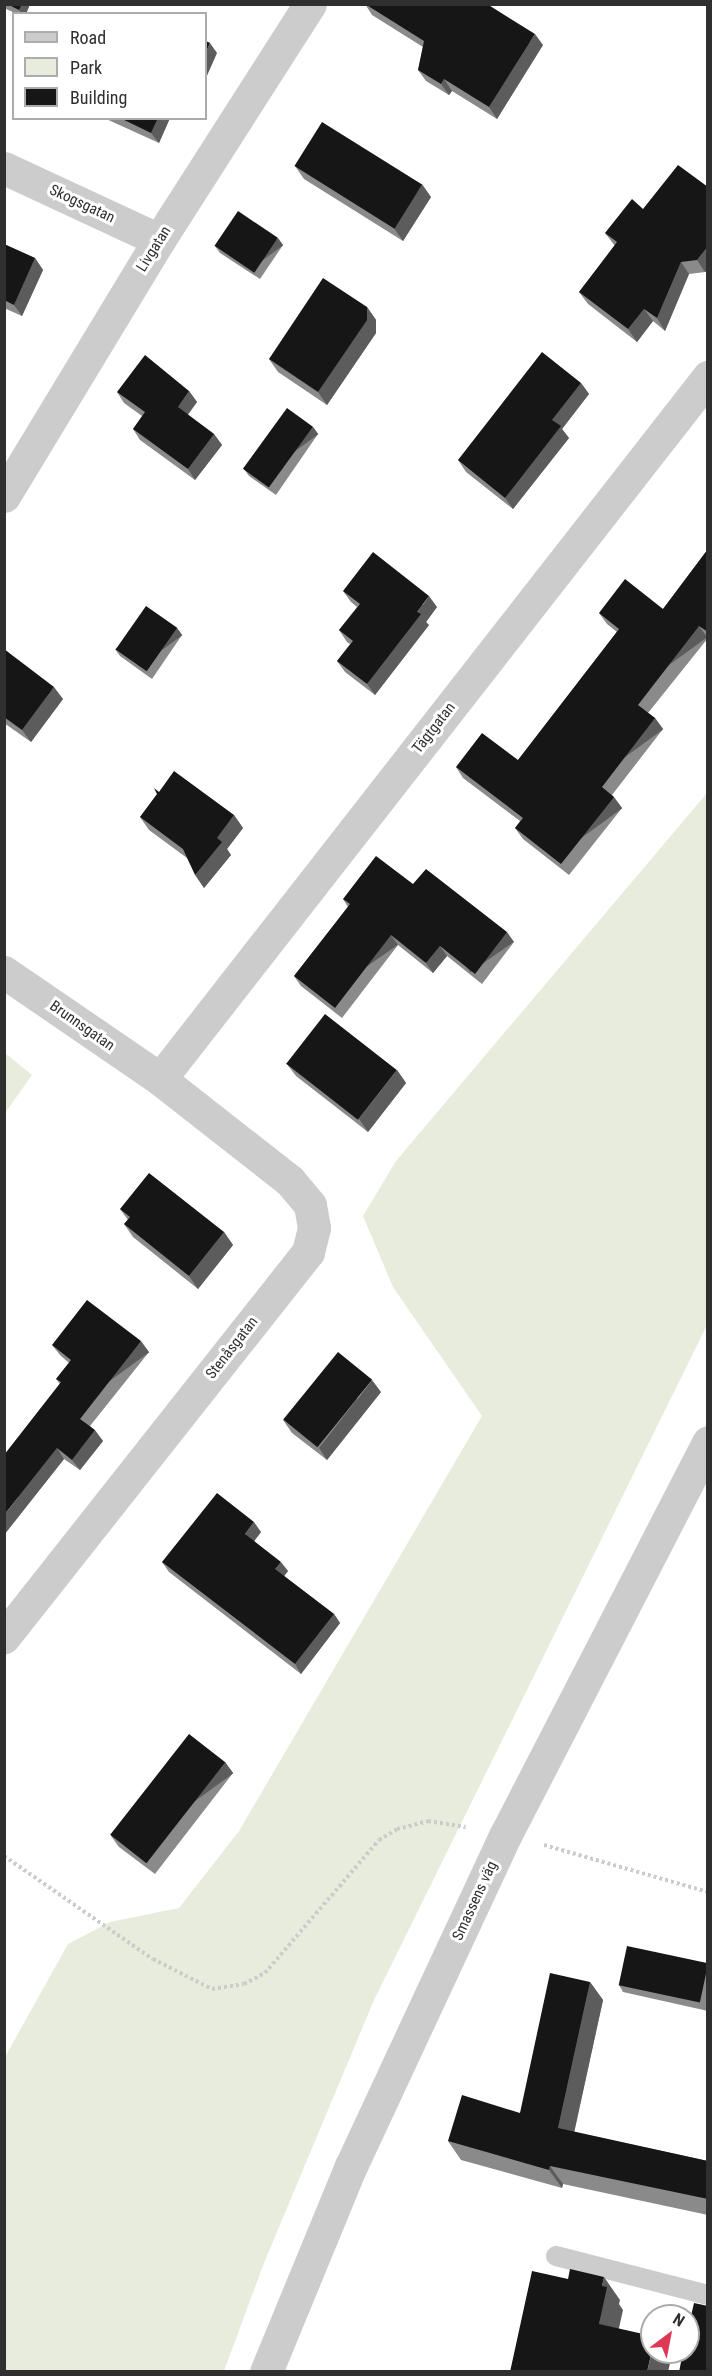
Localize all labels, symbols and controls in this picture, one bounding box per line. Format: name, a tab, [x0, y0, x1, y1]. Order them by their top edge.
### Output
legend	[12, 12, 207, 120]
text: Road	[70, 27, 106, 48]
text: Park	[70, 57, 102, 78]
text: Building	[70, 87, 127, 108]
street label: Skogsgatan	[47, 181, 117, 227]
street label: Livgatan	[133, 223, 175, 275]
street label: Tägtgatan	[409, 699, 459, 757]
street label: Brunnsgatan	[46, 997, 118, 1055]
street label: Stenåsgatan	[202, 1313, 262, 1383]
street label: Smassens väg	[449, 1858, 501, 1944]
north arrow	[640, 2304, 700, 2364]
text: N	[670, 2309, 688, 2331]

